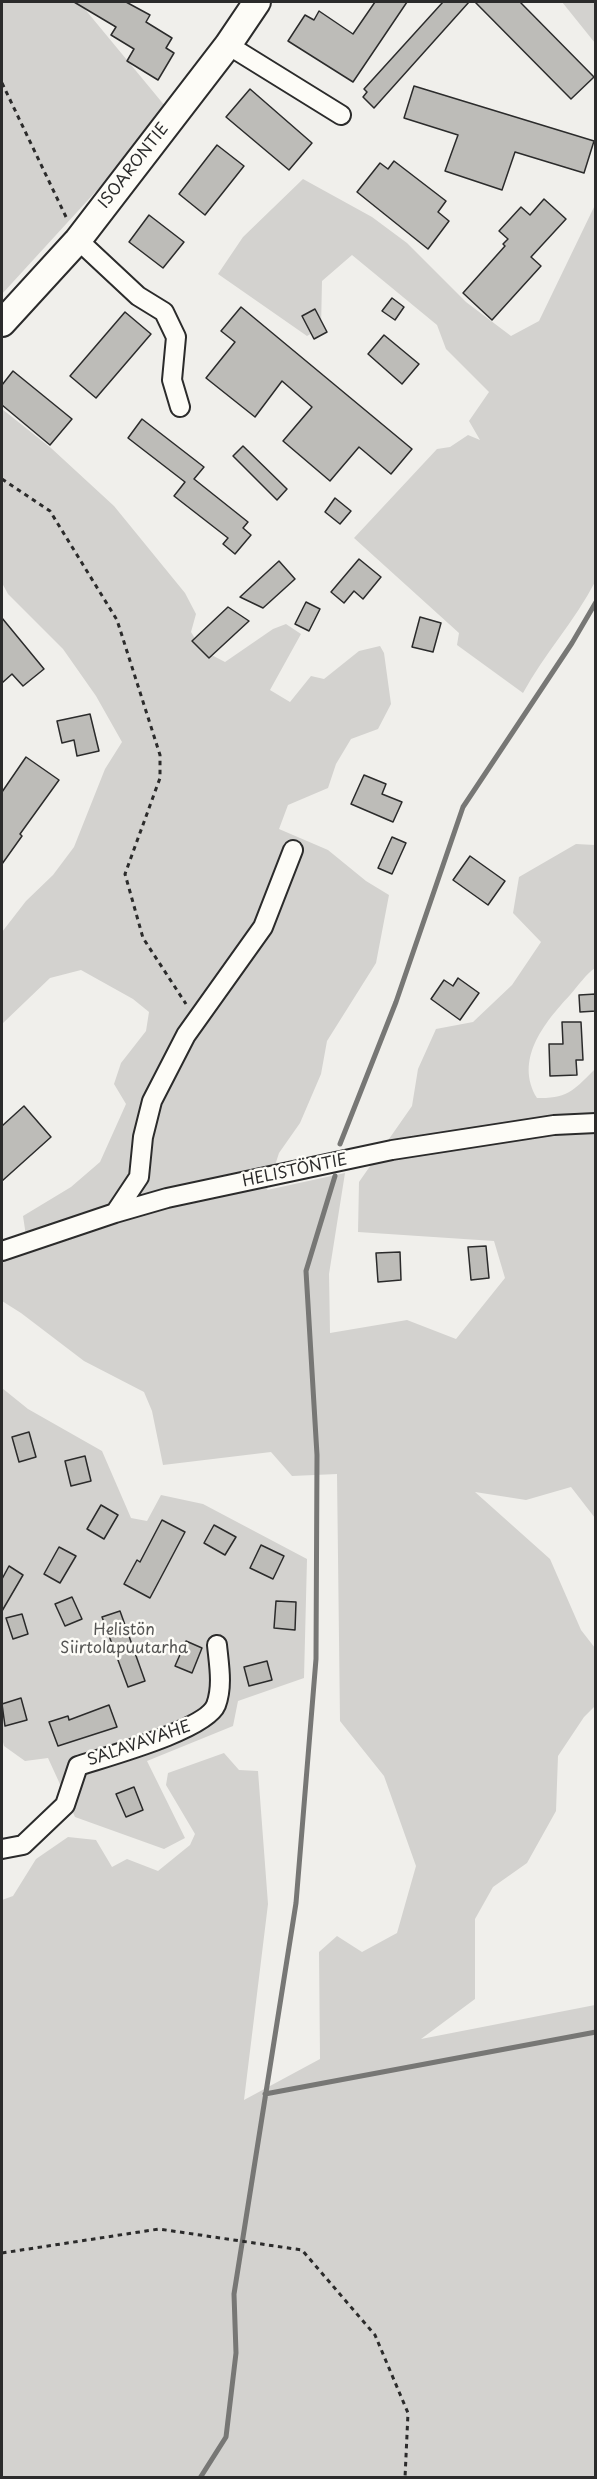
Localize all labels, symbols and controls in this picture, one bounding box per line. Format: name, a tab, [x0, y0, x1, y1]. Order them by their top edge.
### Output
street label: ISOARONTIE	[95, 120, 173, 212]
street label: HELISTÖNTIE	[241, 1151, 349, 1191]
park label: Helistön Siirtolapuutarha	[60, 1621, 188, 1659]
street label: SALAVAVAHE	[85, 1717, 193, 1771]

